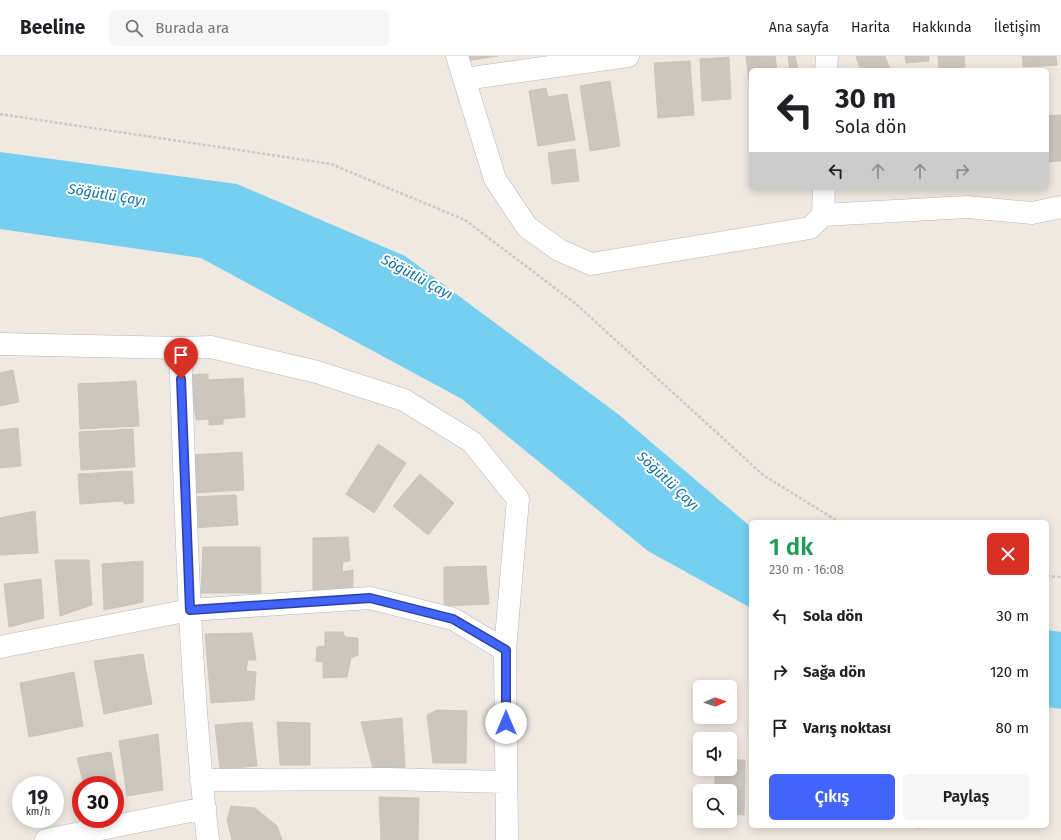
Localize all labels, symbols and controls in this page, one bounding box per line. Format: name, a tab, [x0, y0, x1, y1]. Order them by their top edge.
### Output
search box	[109, 10, 389, 46]
text: Beeline	[20, 16, 85, 39]
icon: search	[123, 17, 145, 39]
text: Burada ara	[155, 19, 229, 37]
text: Ana sayfa	[769, 19, 829, 36]
text: Harita	[851, 19, 890, 36]
text: Hakkında	[912, 19, 972, 36]
text: İletişim	[994, 19, 1041, 36]
text: 30 m	[835, 82, 896, 115]
icon: left	[769, 84, 821, 136]
text: Sola dön	[835, 116, 907, 138]
icon: left	[825, 160, 847, 182]
icon: ahead	[867, 160, 889, 182]
icon: ahead	[909, 160, 931, 182]
icon: right	[951, 160, 973, 182]
water label: Söğütlü Çayı	[66, 180, 147, 210]
water label: Söğütlü Çayı	[377, 251, 456, 303]
pin	[164, 338, 198, 379]
icon: arrive	[170, 344, 192, 366]
water label: Söğütlü Çayı	[633, 447, 703, 514]
text: 1 dk	[769, 533, 813, 561]
button: close	[987, 533, 1029, 575]
text: 230 m · 16:08	[769, 562, 844, 577]
icon: left	[769, 605, 791, 627]
text: Sola dön	[803, 607, 863, 625]
text: 30 m	[996, 607, 1029, 625]
icon: right	[769, 661, 791, 683]
text: Sağa dön	[803, 663, 866, 681]
text: 120 m	[990, 663, 1029, 681]
north arrow	[693, 680, 737, 724]
map controls	[693, 680, 737, 828]
position arrow	[485, 702, 527, 744]
icon: arrive	[769, 717, 791, 739]
text: Varış noktası	[803, 719, 891, 737]
text: 80 m	[996, 719, 1029, 737]
button: sound	[693, 732, 737, 776]
button: Çıkış	[769, 774, 895, 820]
button: Paylaş	[903, 774, 1029, 820]
speed limit sign: 30	[72, 776, 124, 828]
button: search	[693, 784, 737, 828]
text: 19	[28, 785, 48, 809]
text: km/h	[26, 806, 50, 818]

